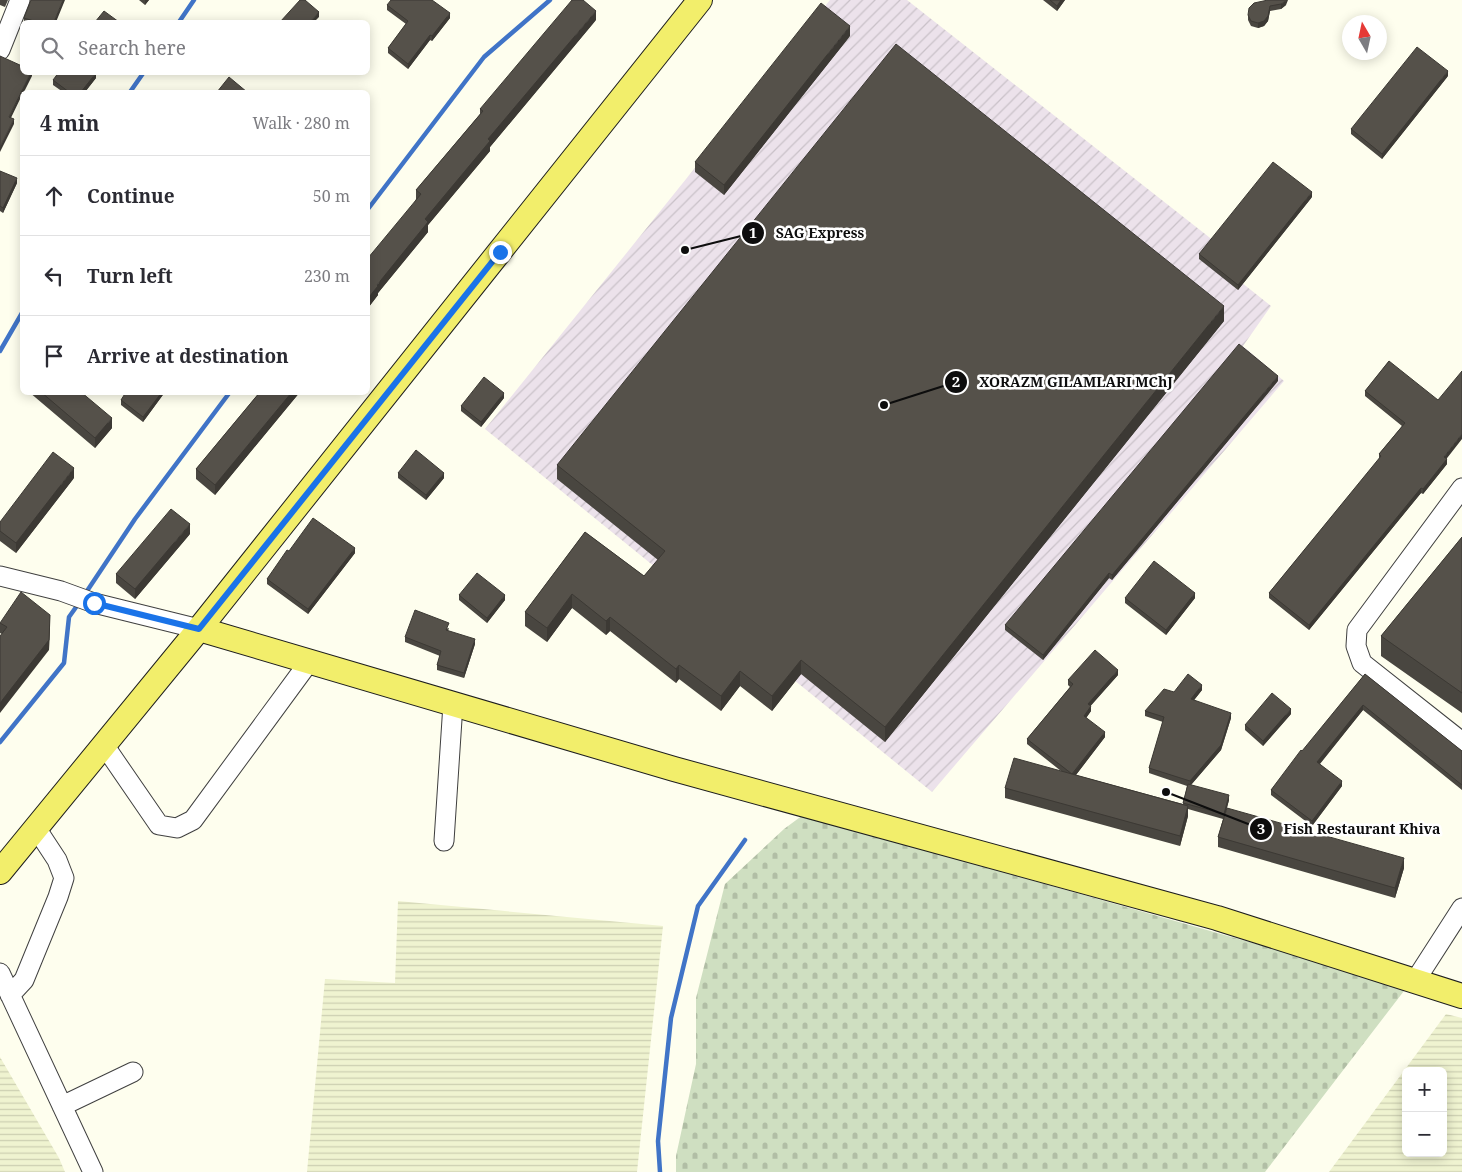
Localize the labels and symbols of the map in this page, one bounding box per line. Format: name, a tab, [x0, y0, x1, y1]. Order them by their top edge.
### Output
north arrow	[1342, 15, 1387, 60]
callout: SAG Express	[741, 218, 874, 247]
text: 1	[749, 222, 757, 242]
text: SAG Express	[776, 223, 865, 242]
route end	[489, 241, 512, 264]
callout: XORAZM GILAMLARI MChJ	[944, 367, 1183, 396]
text: 2	[952, 371, 960, 391]
text: XORAZM GILAMLARI MChJ	[979, 372, 1173, 391]
route start	[83, 592, 106, 615]
callout: Fish Restaurant Khiva	[1249, 815, 1450, 844]
text: 3	[1257, 818, 1265, 838]
text: Fish Restaurant Khiva	[1284, 819, 1440, 838]

